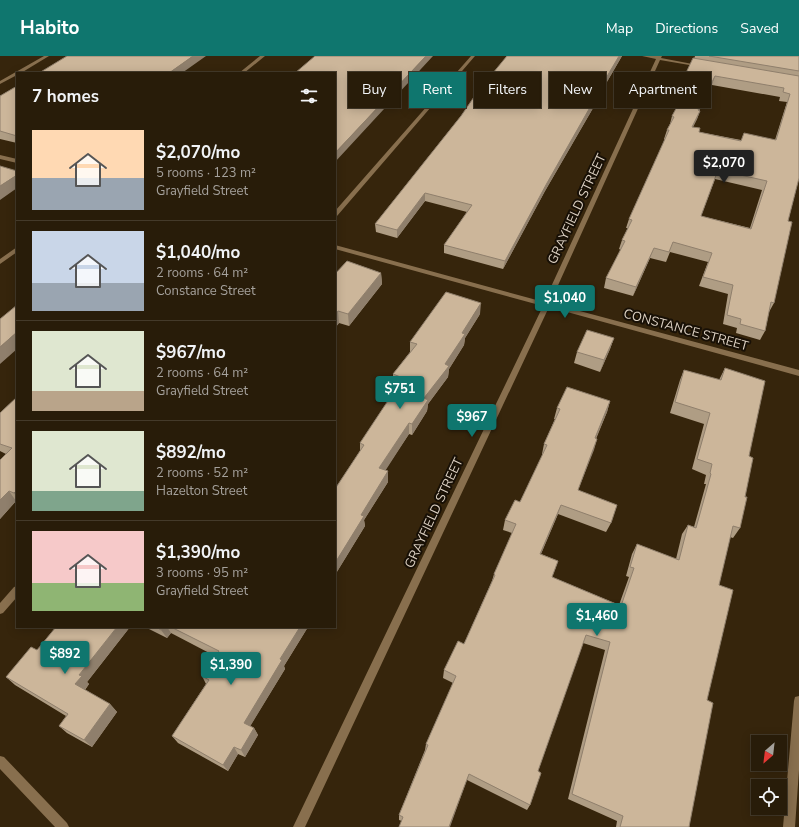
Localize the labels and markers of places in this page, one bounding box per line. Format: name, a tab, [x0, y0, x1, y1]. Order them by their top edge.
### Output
pin: $2,070	[691, 150, 757, 184]
pin: $1,040	[532, 285, 598, 319]
pin: $751	[376, 376, 424, 410]
pin: $967	[448, 404, 496, 438]
pin: $1,460	[564, 603, 630, 637]
pin: $892	[41, 641, 89, 675]
pin: $1,390	[198, 652, 264, 686]

